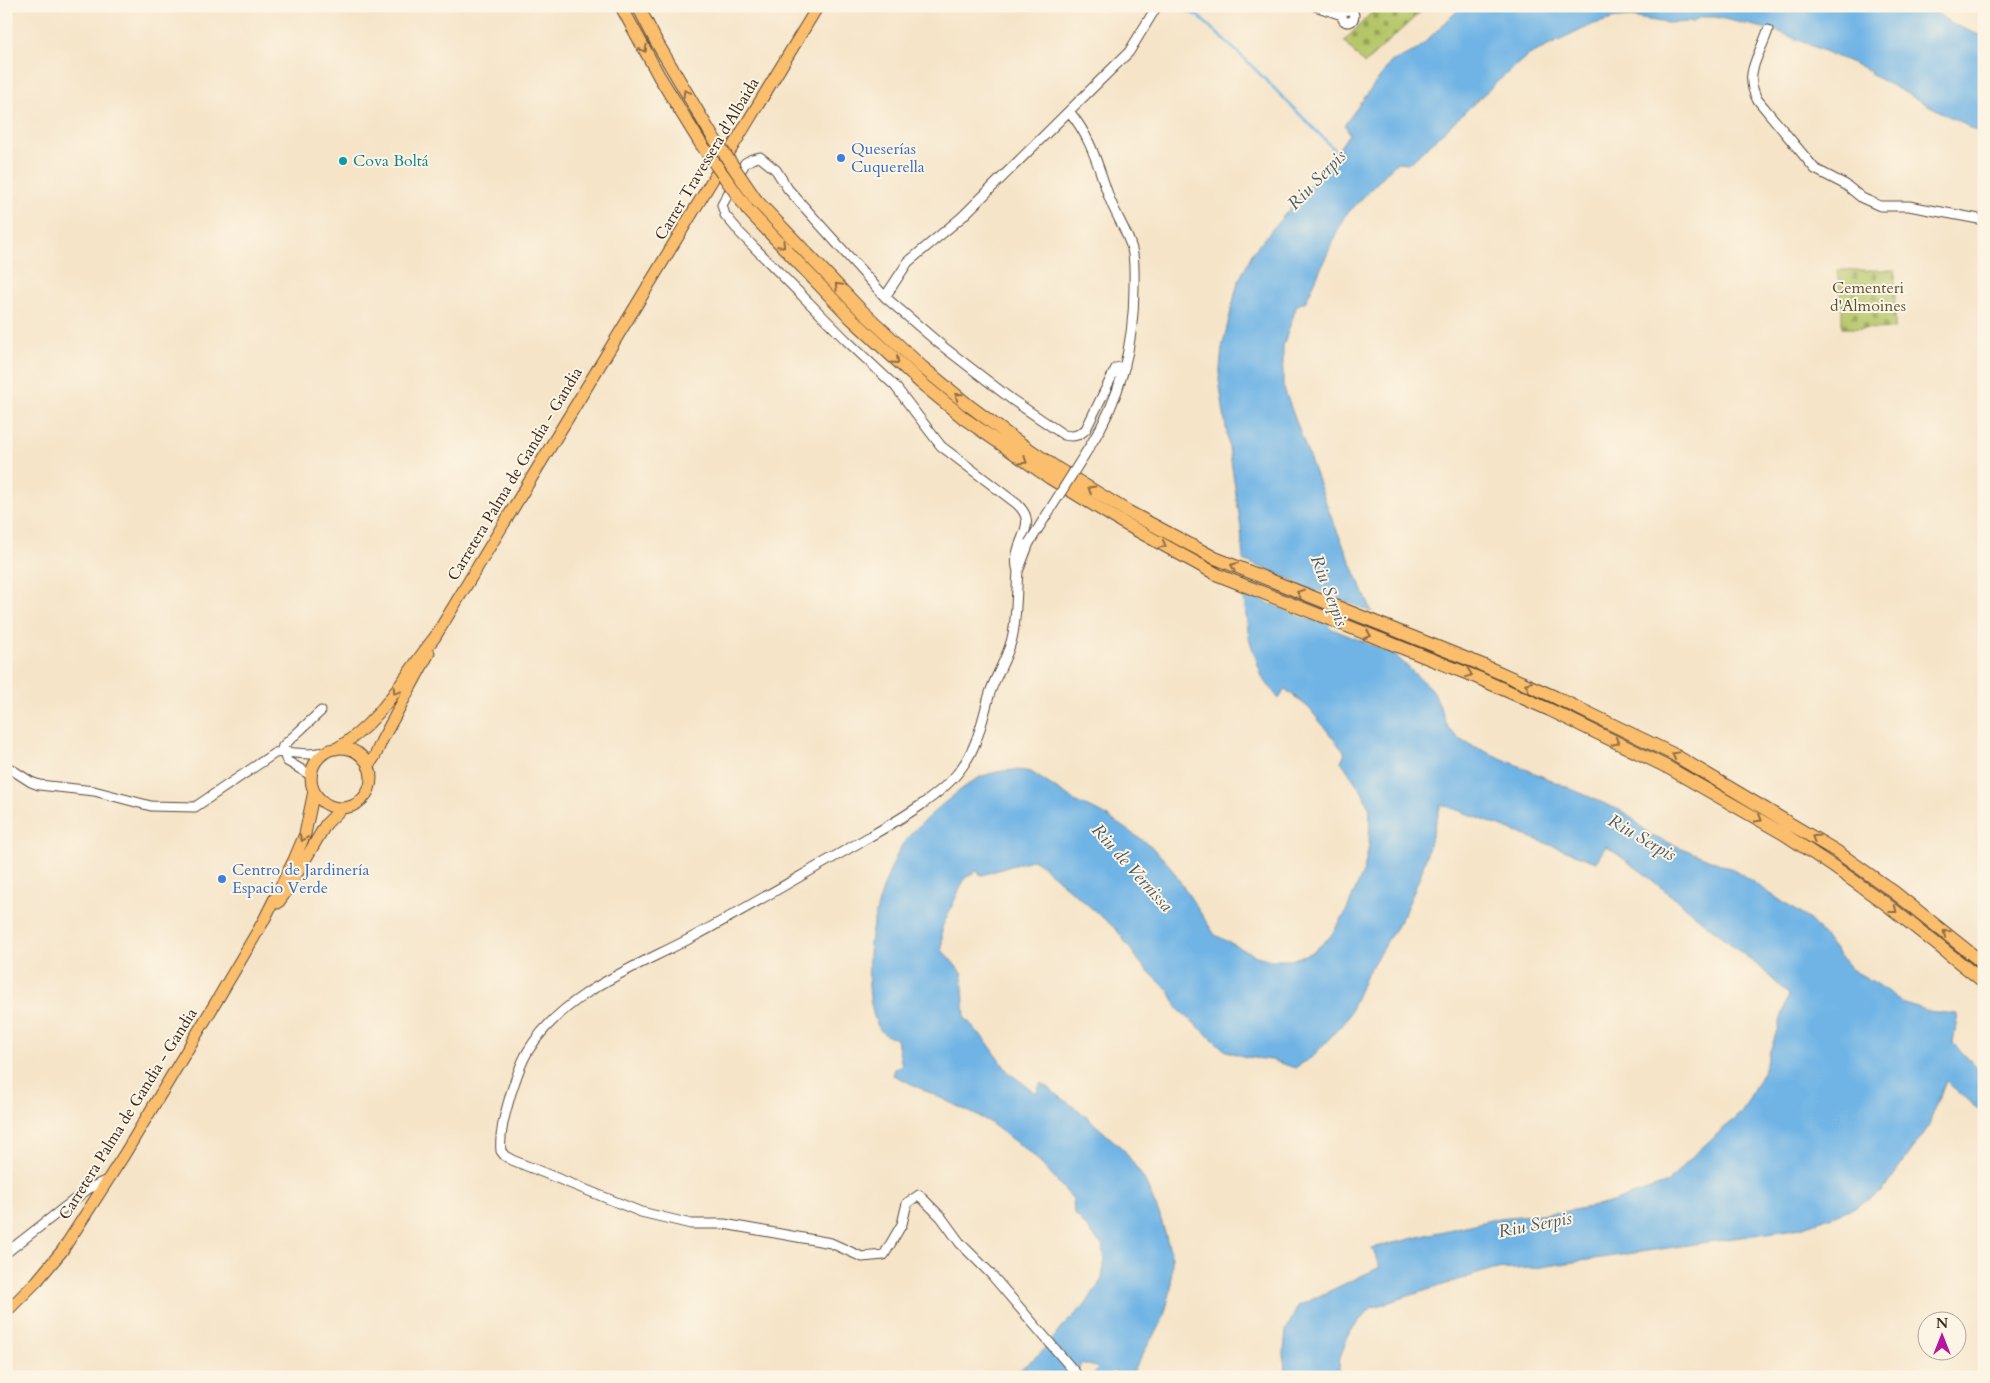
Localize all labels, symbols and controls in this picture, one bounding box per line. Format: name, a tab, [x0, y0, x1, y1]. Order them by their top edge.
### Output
one-way arrow	[637, 44, 647, 53]
street label: Carrer Travessera d'Albaida	[650, 73, 764, 244]
one-way arrow	[682, 89, 692, 98]
place label: Queserías Cuquerella	[851, 138, 925, 178]
water label: Riu Serpis	[1282, 144, 1352, 216]
place label: Cova Boltá	[353, 150, 429, 172]
marker: Queserías Cuquerella	[835, 152, 847, 164]
marker: Cova Boltá	[337, 155, 349, 167]
one-way arrow	[776, 239, 785, 248]
park label: Cementeri d'Almoines	[1830, 277, 1906, 317]
one-way arrow	[835, 283, 844, 292]
one-way arrow	[891, 355, 900, 364]
street label: Carretera Palma de Gandia - Gandia	[442, 363, 588, 585]
one-way arrow	[954, 393, 963, 402]
one-way arrow	[1018, 455, 1027, 464]
one-way arrow	[1087, 485, 1096, 495]
one-way arrow	[1157, 539, 1166, 549]
water label: Riu Serpis	[1304, 552, 1354, 630]
one-way arrow	[1230, 561, 1239, 572]
one-way arrow	[1296, 589, 1304, 599]
one-way arrow	[1363, 629, 1372, 639]
one-way arrow	[1464, 669, 1472, 679]
one-way arrow	[1524, 680, 1533, 691]
one-way arrow	[393, 685, 402, 694]
one-way arrow	[1611, 736, 1620, 746]
one-way arrow	[1671, 752, 1680, 762]
water label: Riu Serpis	[1603, 809, 1681, 867]
one-way arrow	[1754, 813, 1763, 823]
water label: Riu de Vernissa	[1086, 819, 1178, 917]
one-way arrow	[299, 833, 309, 842]
one-way arrow	[1811, 834, 1820, 844]
place label: Centro de Jardinería Espacio Verde	[232, 859, 369, 899]
marker: Centro de Jardinería Espacio Verde	[216, 873, 228, 885]
one-way arrow	[1888, 905, 1897, 914]
one-way arrow	[1943, 930, 1952, 939]
street label: Carretera Palma de Gandia - Gandia	[54, 1004, 202, 1224]
water label: Riu Serpis	[1496, 1206, 1574, 1244]
north arrow	[1918, 1310, 1968, 1360]
text: N	[1936, 1314, 1948, 1333]

